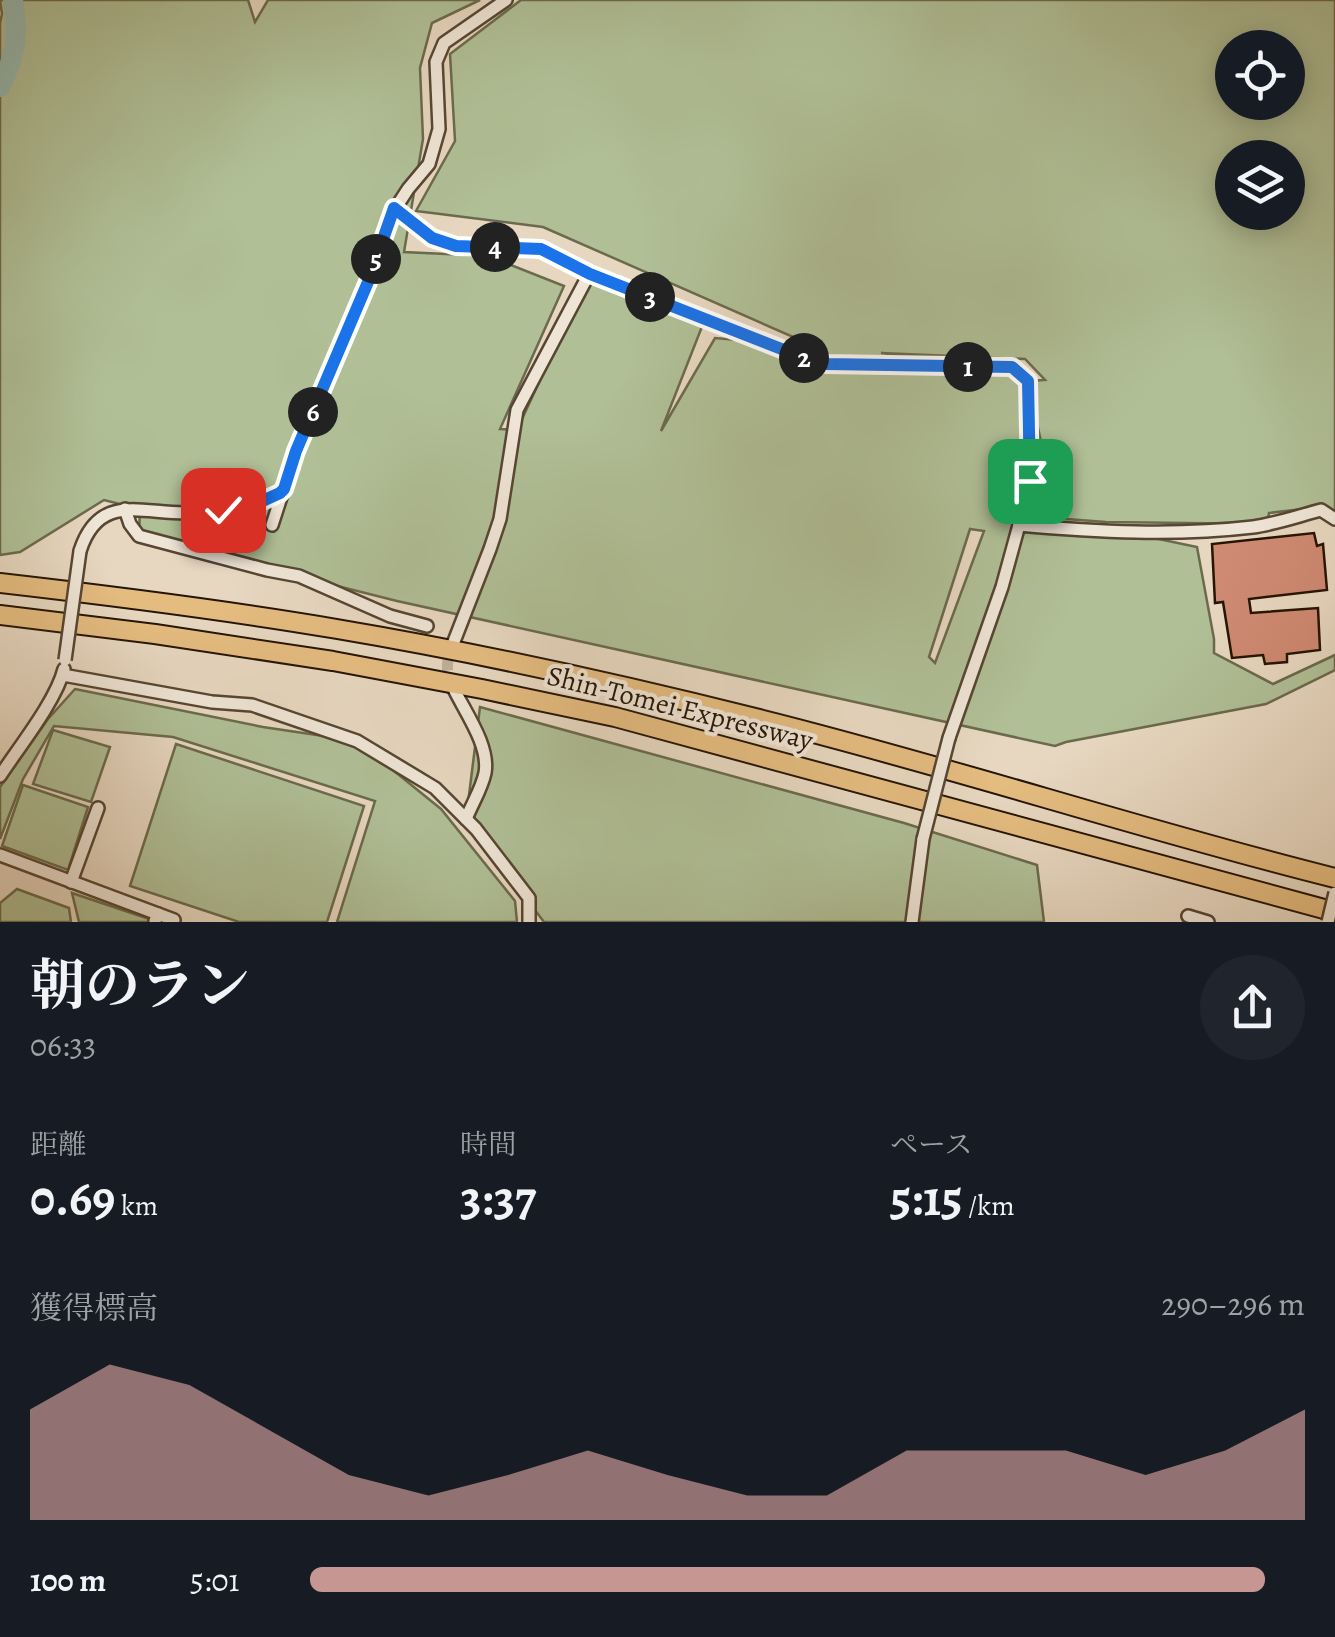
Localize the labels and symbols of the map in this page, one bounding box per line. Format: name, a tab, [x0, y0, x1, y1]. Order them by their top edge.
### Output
pin: 4	[470, 222, 520, 272]
pin: 5	[351, 234, 401, 284]
pin: 3	[625, 272, 675, 322]
pin: 2	[779, 333, 829, 383]
pin: 1	[943, 342, 993, 392]
pin: 6	[288, 387, 338, 437]
pin	[988, 439, 1073, 524]
pin	[181, 468, 266, 553]
street label: Shin-Tomei Expressway	[543, 657, 817, 760]

